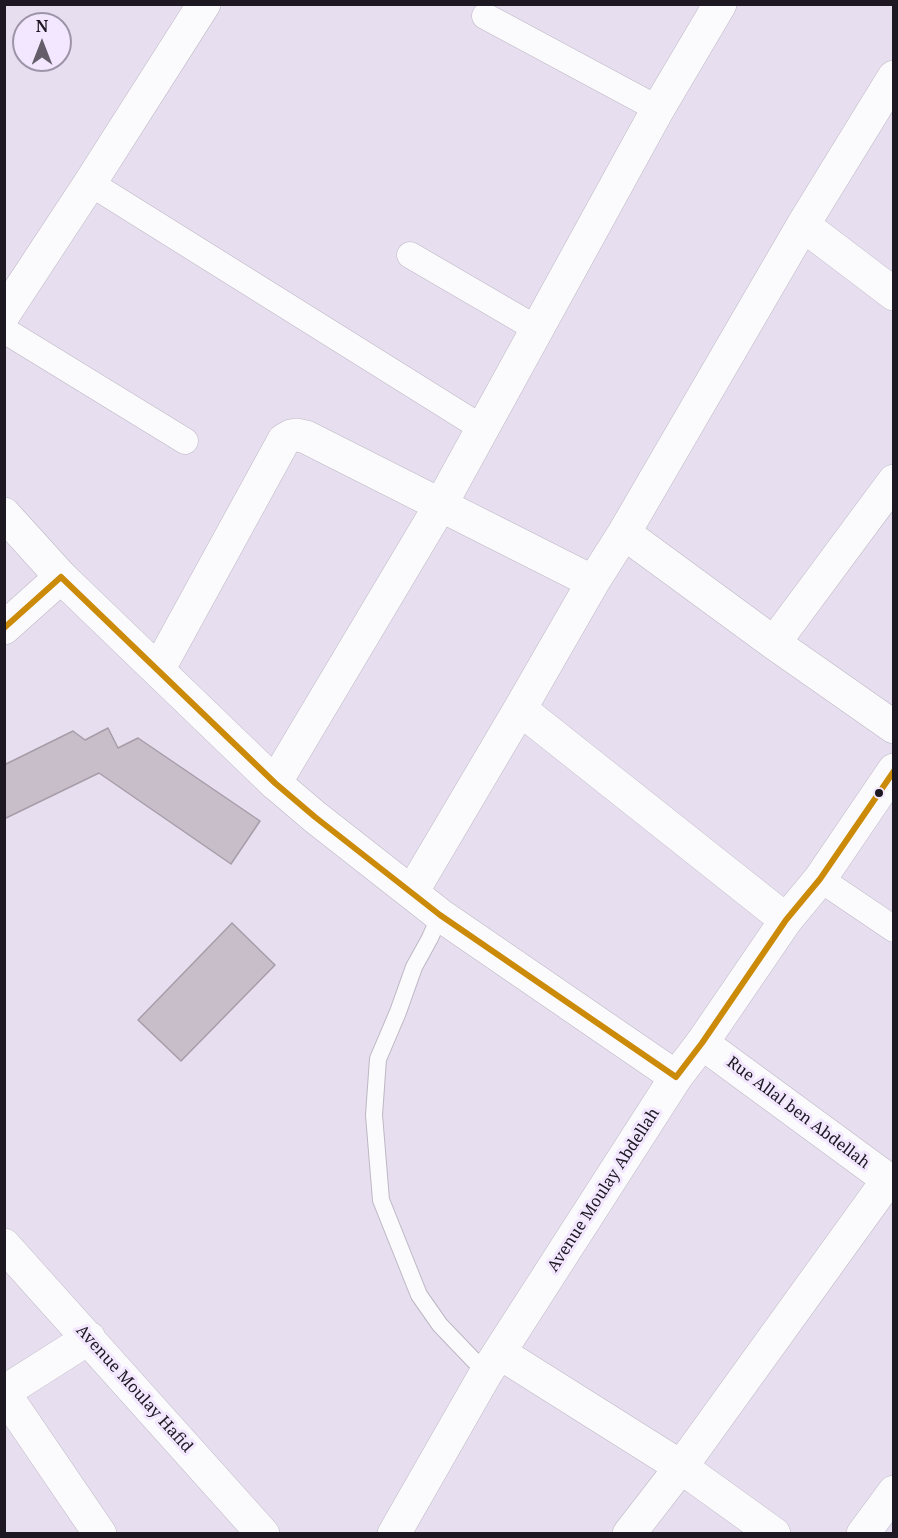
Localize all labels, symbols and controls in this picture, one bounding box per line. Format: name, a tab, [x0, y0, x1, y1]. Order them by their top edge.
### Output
north arrow	[12, 12, 72, 72]
text: N	[36, 15, 48, 37]
unlabelled marker	[873, 787, 885, 799]
street label: Rue Allal ben Abdellah	[723, 1053, 873, 1173]
street label: Avenue Moulay Abdellah	[544, 1105, 664, 1275]
street label: Avenue Moulay Hafid	[72, 1321, 196, 1457]

